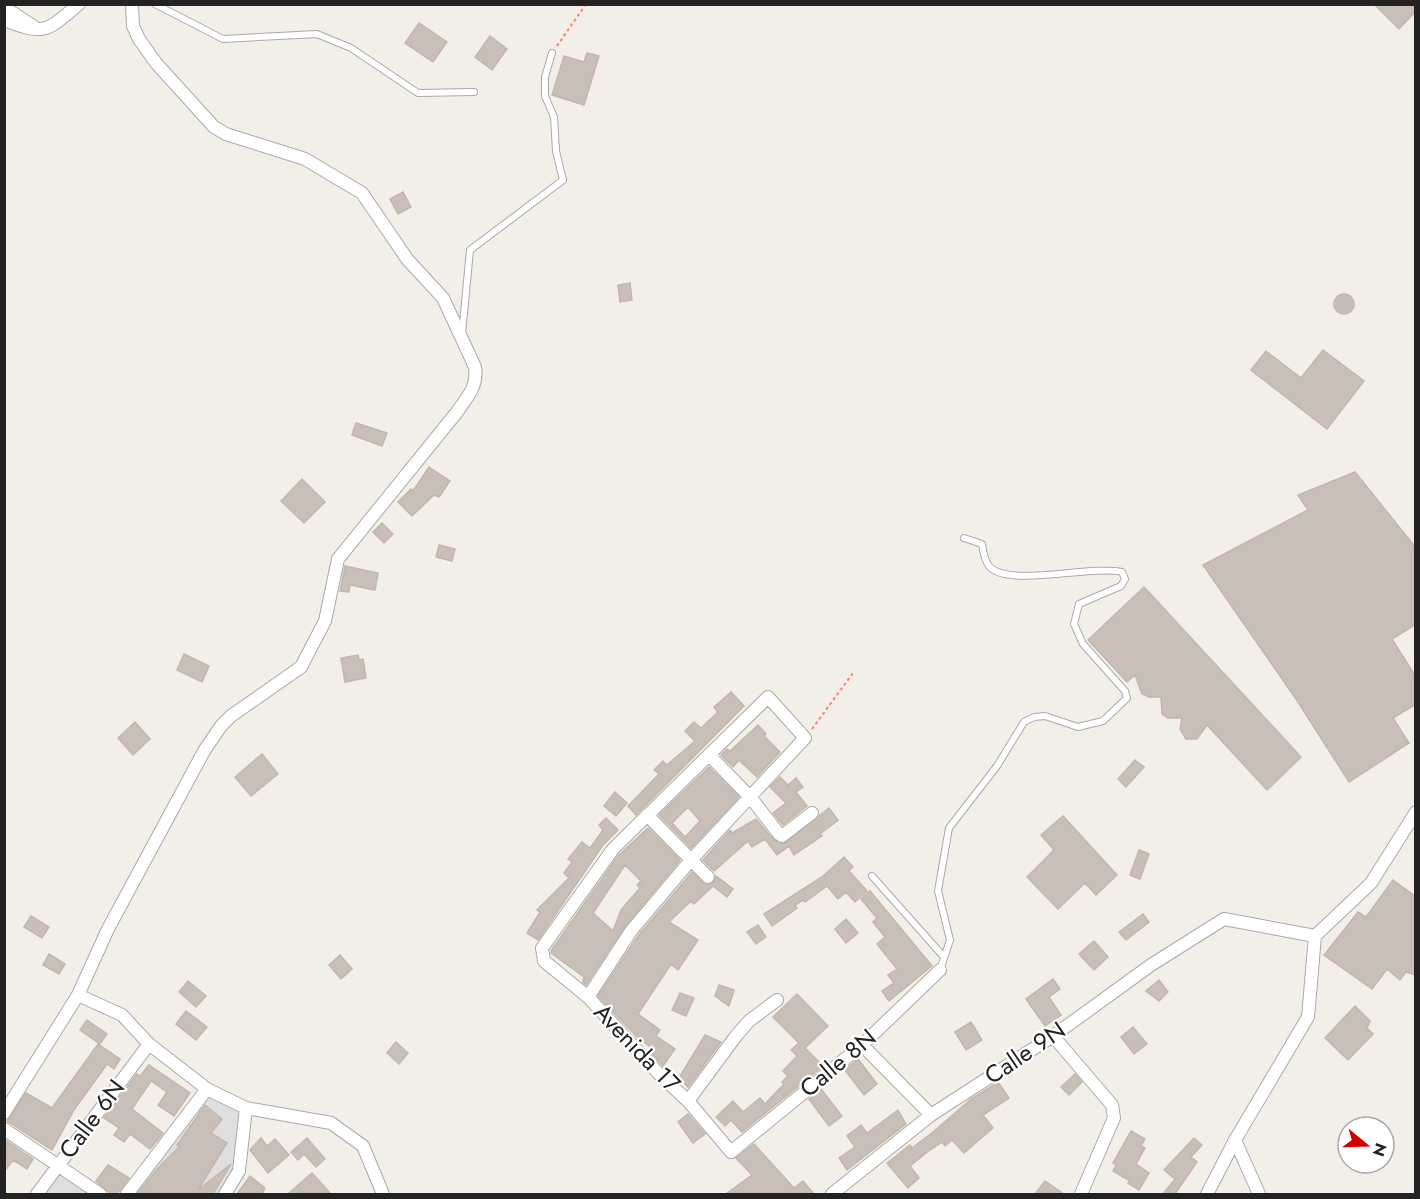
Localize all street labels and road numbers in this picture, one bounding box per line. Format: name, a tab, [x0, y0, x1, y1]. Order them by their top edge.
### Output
street label: Avenida 17	[586, 995, 689, 1100]
street label: Calle 9N	[977, 1013, 1072, 1093]
street label: Calle 8N	[792, 1020, 884, 1105]
street label: Calle 6N	[50, 1072, 133, 1166]

